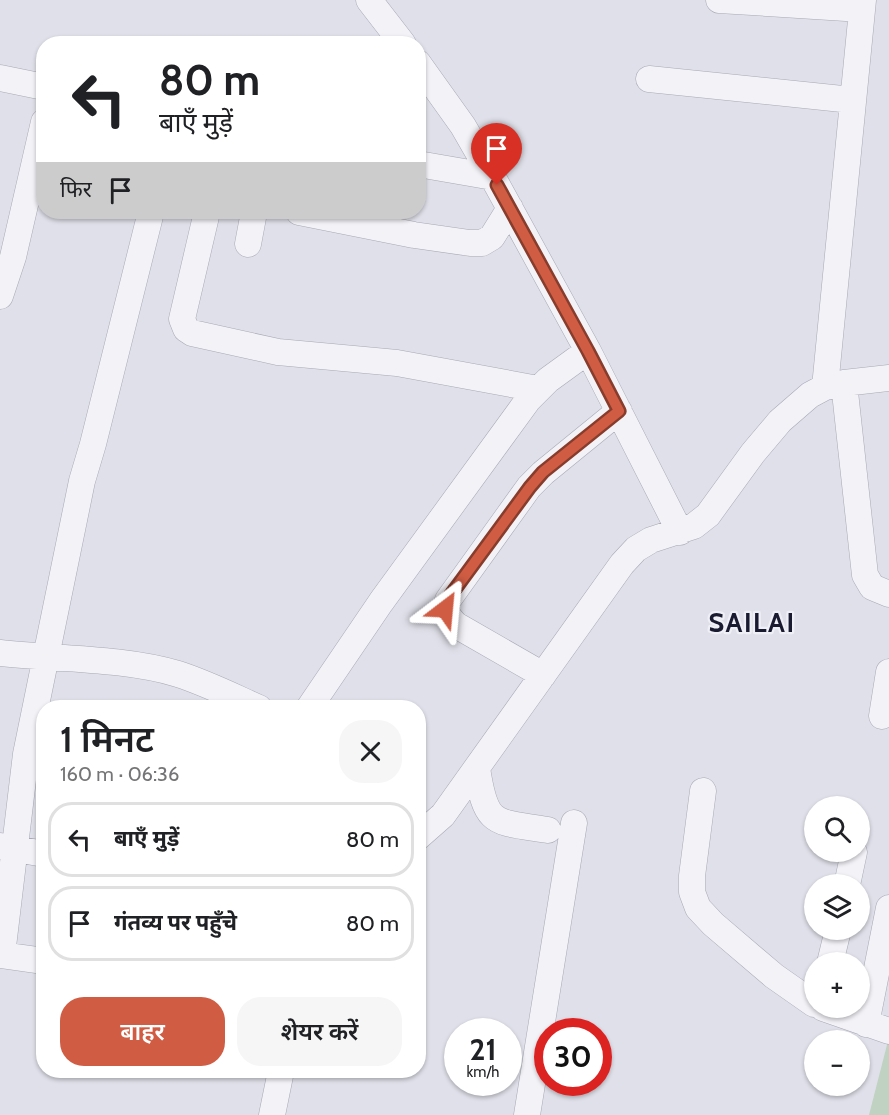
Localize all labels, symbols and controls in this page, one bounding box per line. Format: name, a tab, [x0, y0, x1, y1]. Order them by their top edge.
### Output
text: 80 m	[159, 54, 260, 106]
icon: left	[60, 60, 138, 138]
text: बाएँ मुड़ें	[159, 106, 233, 139]
pin	[471, 123, 522, 185]
icon: arrive	[480, 132, 513, 165]
icon: arrive	[104, 174, 137, 207]
text: फिर	[60, 176, 92, 203]
position arrow	[413, 577, 477, 641]
district label: SAILAI	[708, 606, 796, 639]
text: 1 मिनट	[60, 717, 154, 761]
button: close	[339, 720, 402, 783]
text: 160 m · 06:36	[60, 762, 179, 786]
map controls	[804, 796, 870, 1096]
button: search	[804, 796, 870, 862]
icon: left	[63, 823, 96, 856]
text: बाएँ मुड़ें	[114, 825, 179, 852]
text: 80 m	[346, 826, 399, 853]
button: layers	[804, 874, 870, 940]
icon: arrive	[63, 907, 96, 940]
text: गंतव्य पर पहुँचे	[114, 909, 237, 936]
text: 80 m	[346, 910, 399, 937]
button: +	[804, 952, 870, 1018]
button: बाहर	[60, 997, 225, 1066]
button: शेयर करें	[237, 997, 402, 1066]
speed limit sign: 30	[534, 1018, 612, 1096]
button: −	[804, 1030, 870, 1096]
text: 21	[470, 1031, 496, 1068]
text: km/h	[467, 1063, 499, 1081]

